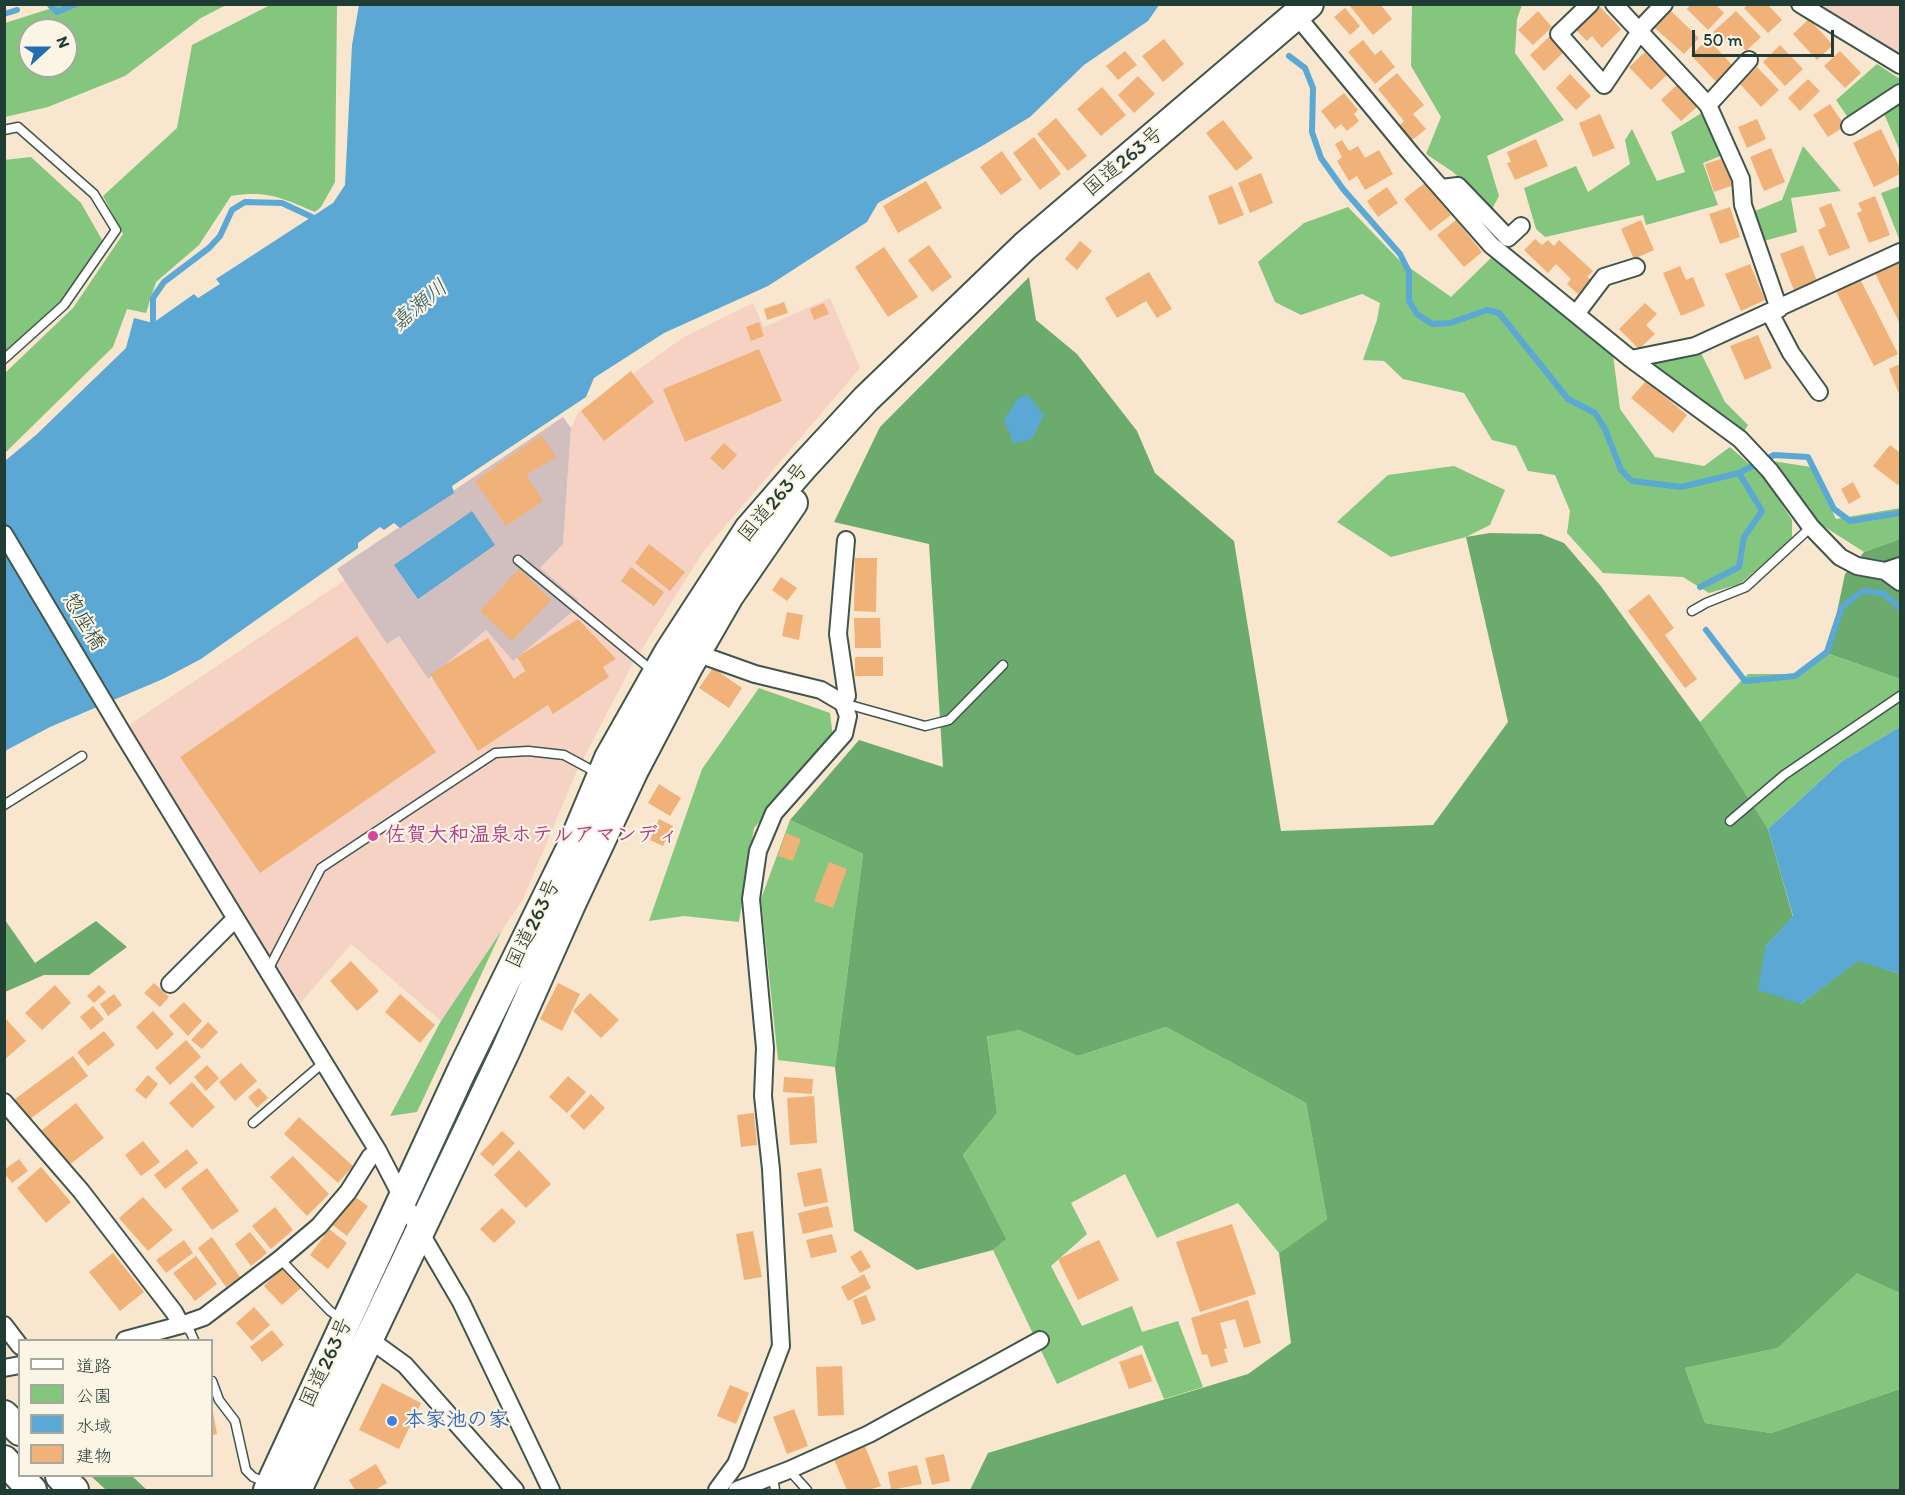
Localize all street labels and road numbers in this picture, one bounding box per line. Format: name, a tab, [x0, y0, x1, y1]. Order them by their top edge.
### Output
street label: 国道263号	[1079, 121, 1169, 203]
street label: 国道263号	[733, 458, 815, 548]
street label: 惣座橋	[56, 589, 110, 655]
street label: 国道263号	[502, 875, 566, 973]
street label: 国道263号	[295, 1314, 359, 1412]

